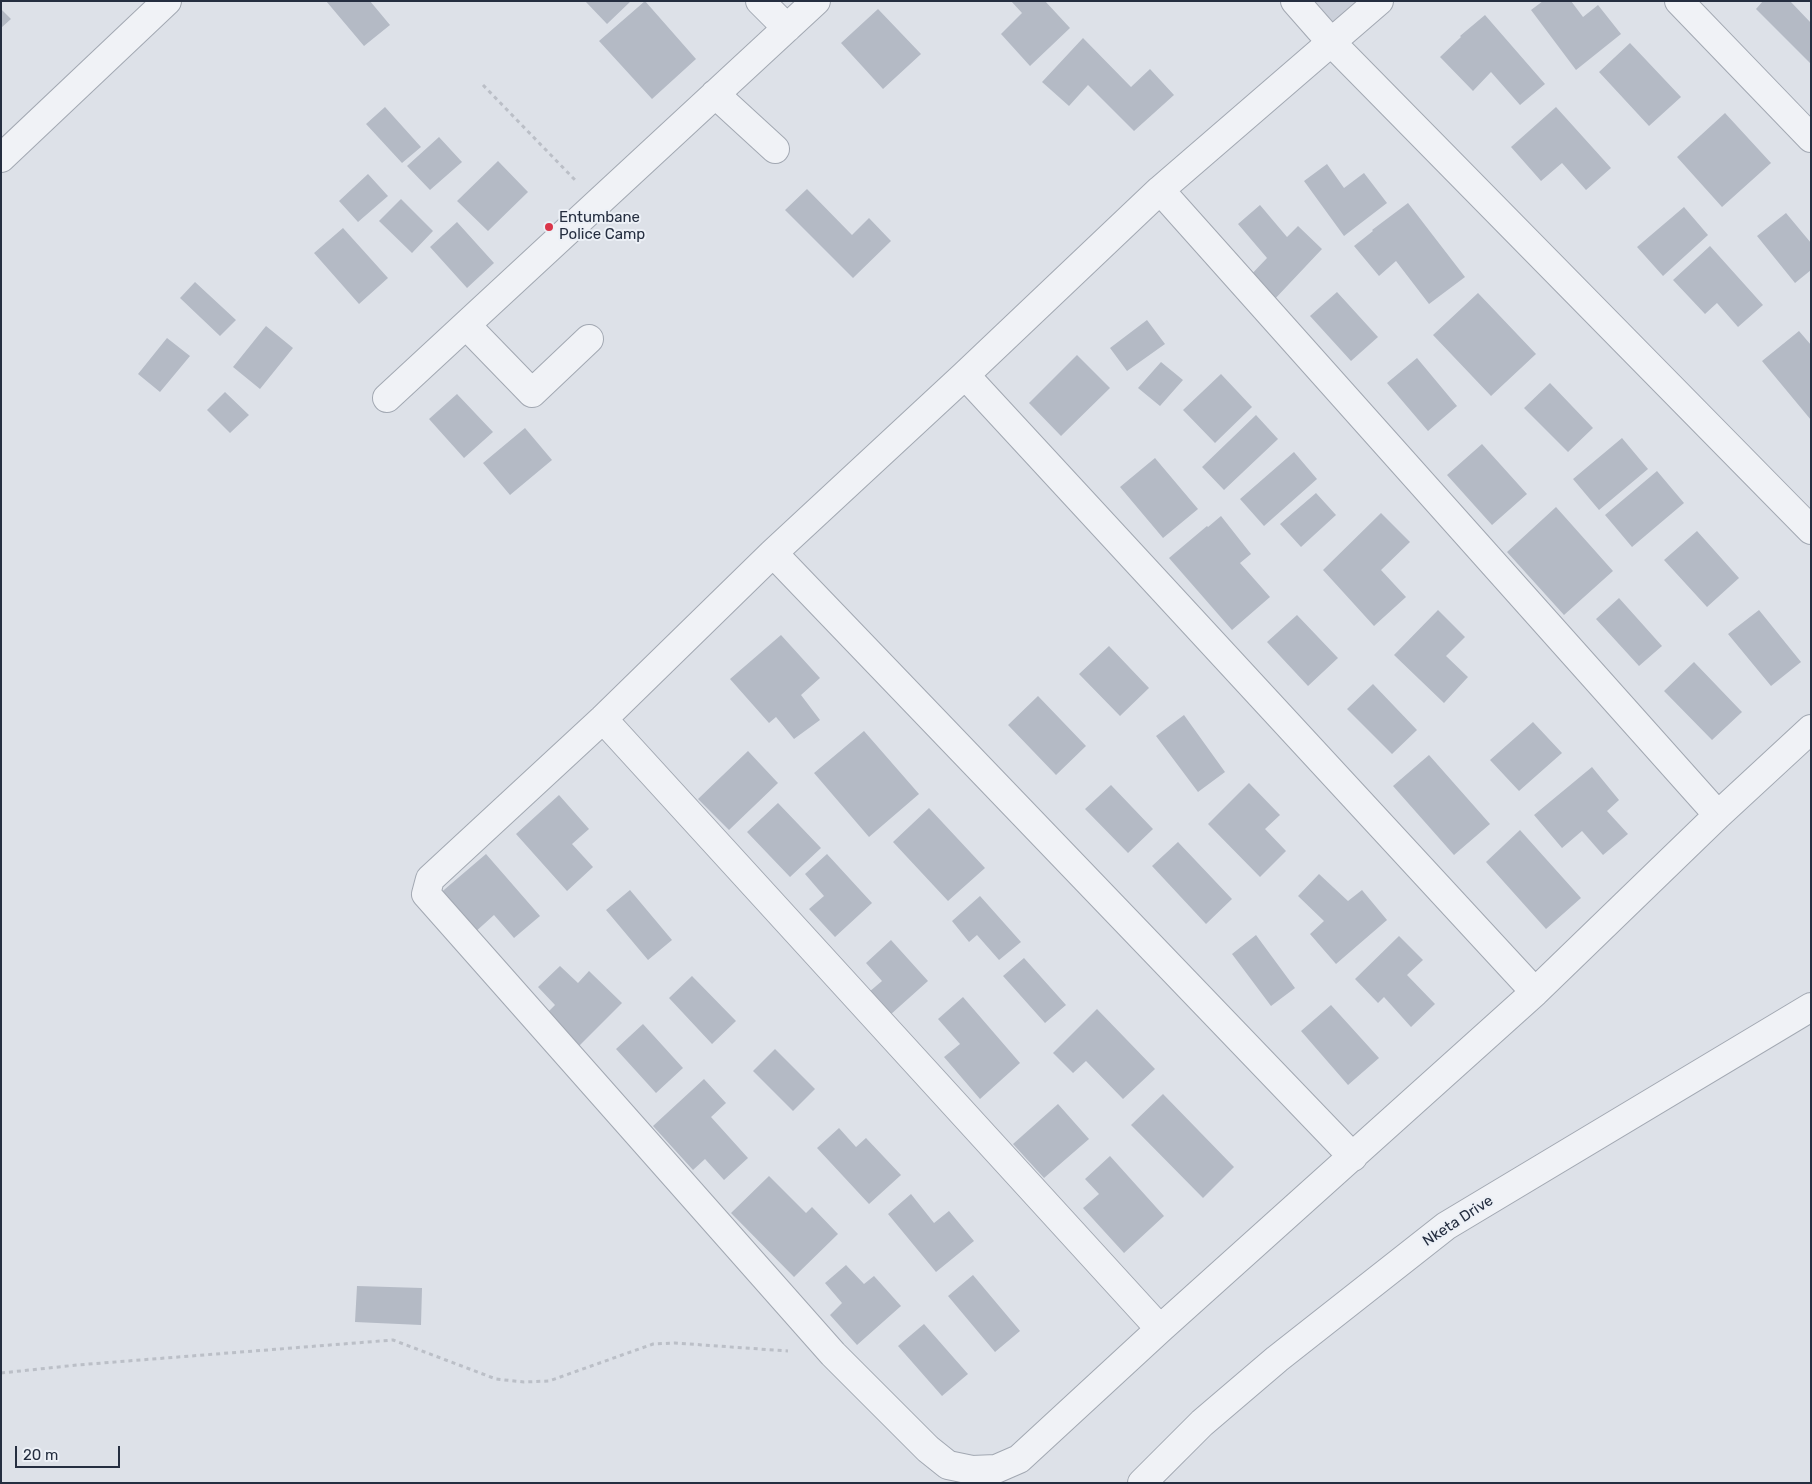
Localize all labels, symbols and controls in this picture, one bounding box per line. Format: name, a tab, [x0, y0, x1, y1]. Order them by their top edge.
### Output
place label: Entumbane Police Camp	[559, 209, 645, 244]
marker: Entumbane Police Camp	[543, 221, 555, 233]
street label: Nketa Drive	[1420, 1192, 1496, 1250]
scale bar	[18, 1436, 122, 1468]
text: 20 m	[23, 1446, 58, 1464]

